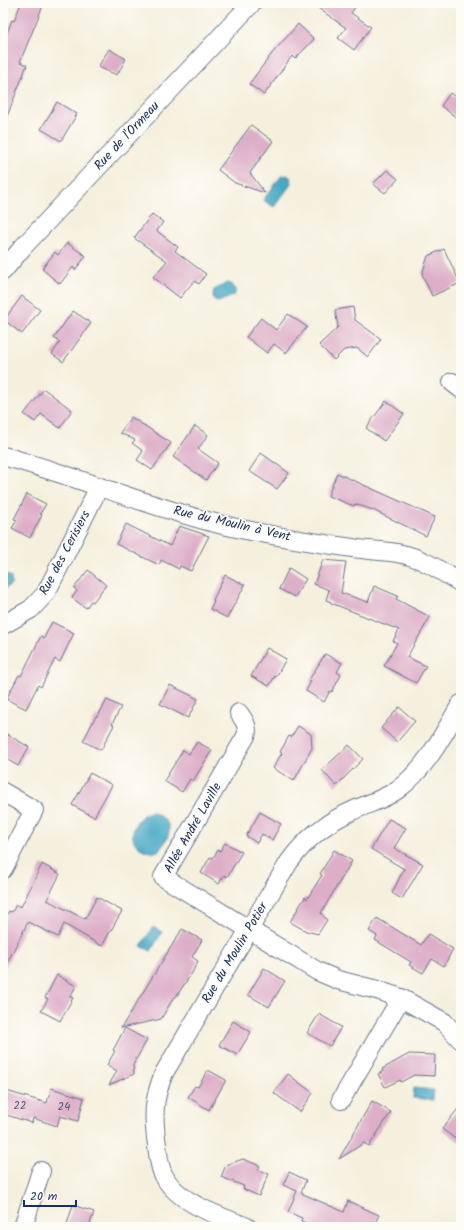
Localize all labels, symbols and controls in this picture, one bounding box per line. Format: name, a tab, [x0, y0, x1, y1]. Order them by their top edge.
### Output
street label: Rue de l'Ormeau	[89, 96, 165, 175]
street label: Rue du Moulin à Vent	[171, 500, 294, 548]
street label: Rue des Cerisiers	[34, 506, 96, 599]
street label: Allée André Laville	[159, 779, 228, 877]
street label: Rue du Moulin Potier	[196, 898, 274, 1008]
house number: 22	[14, 1097, 26, 1115]
house number: 24	[58, 1098, 70, 1116]
scale bar	[24, 1182, 76, 1208]
text: 20 m	[30, 1187, 58, 1206]

